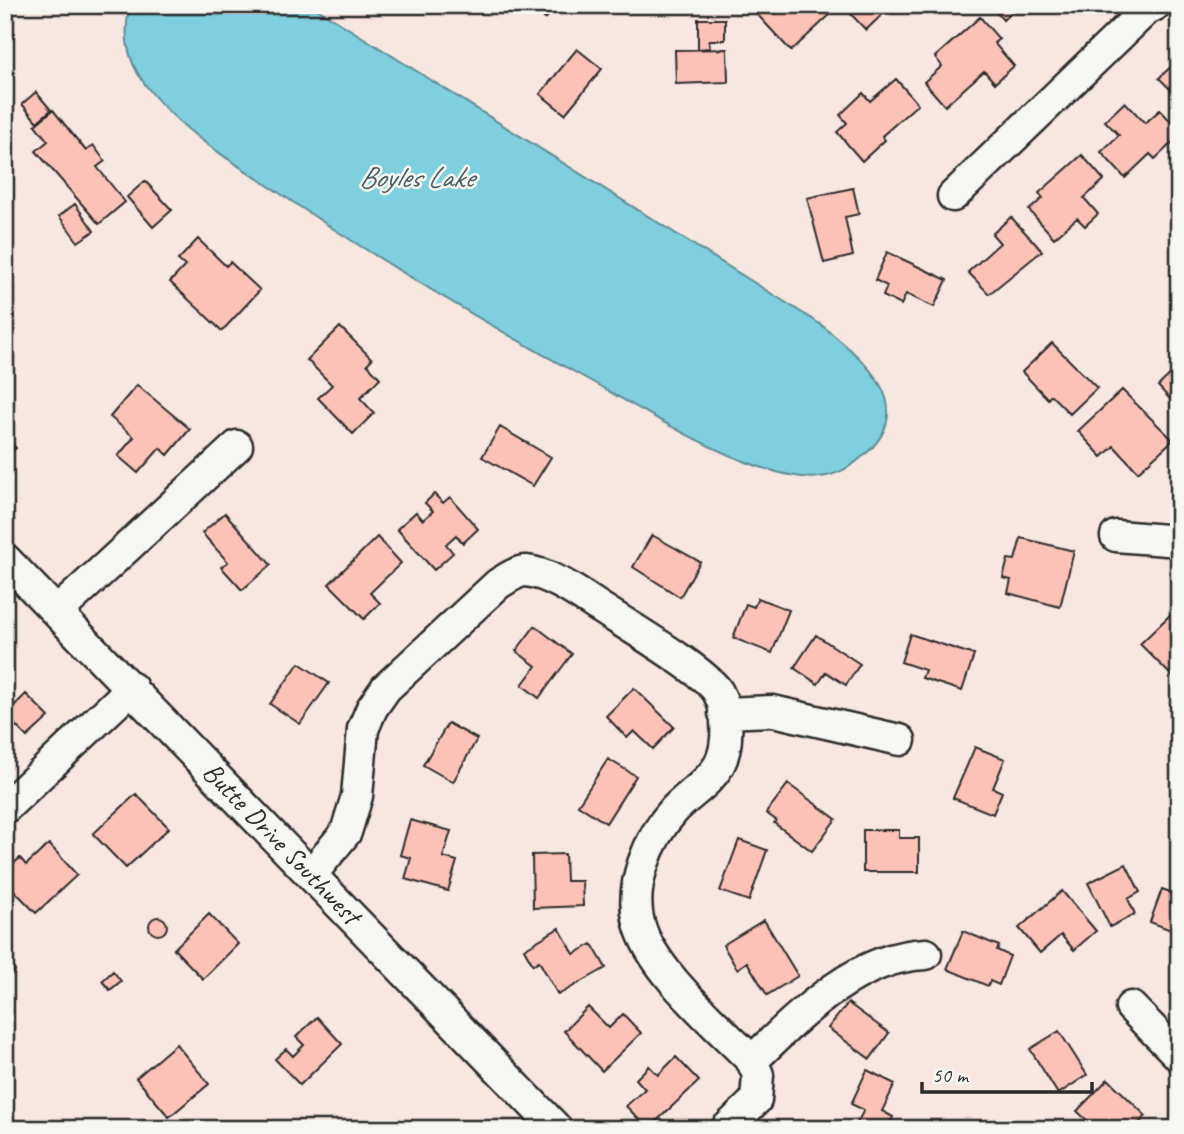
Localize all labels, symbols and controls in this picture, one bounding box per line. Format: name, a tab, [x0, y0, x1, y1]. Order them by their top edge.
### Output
water label: Boyles Lake	[359, 158, 478, 196]
street label: Butte Drive Southwest	[196, 754, 371, 934]
scale bar	[922, 1050, 1091, 1094]
text: 50 m	[932, 1062, 970, 1088]

